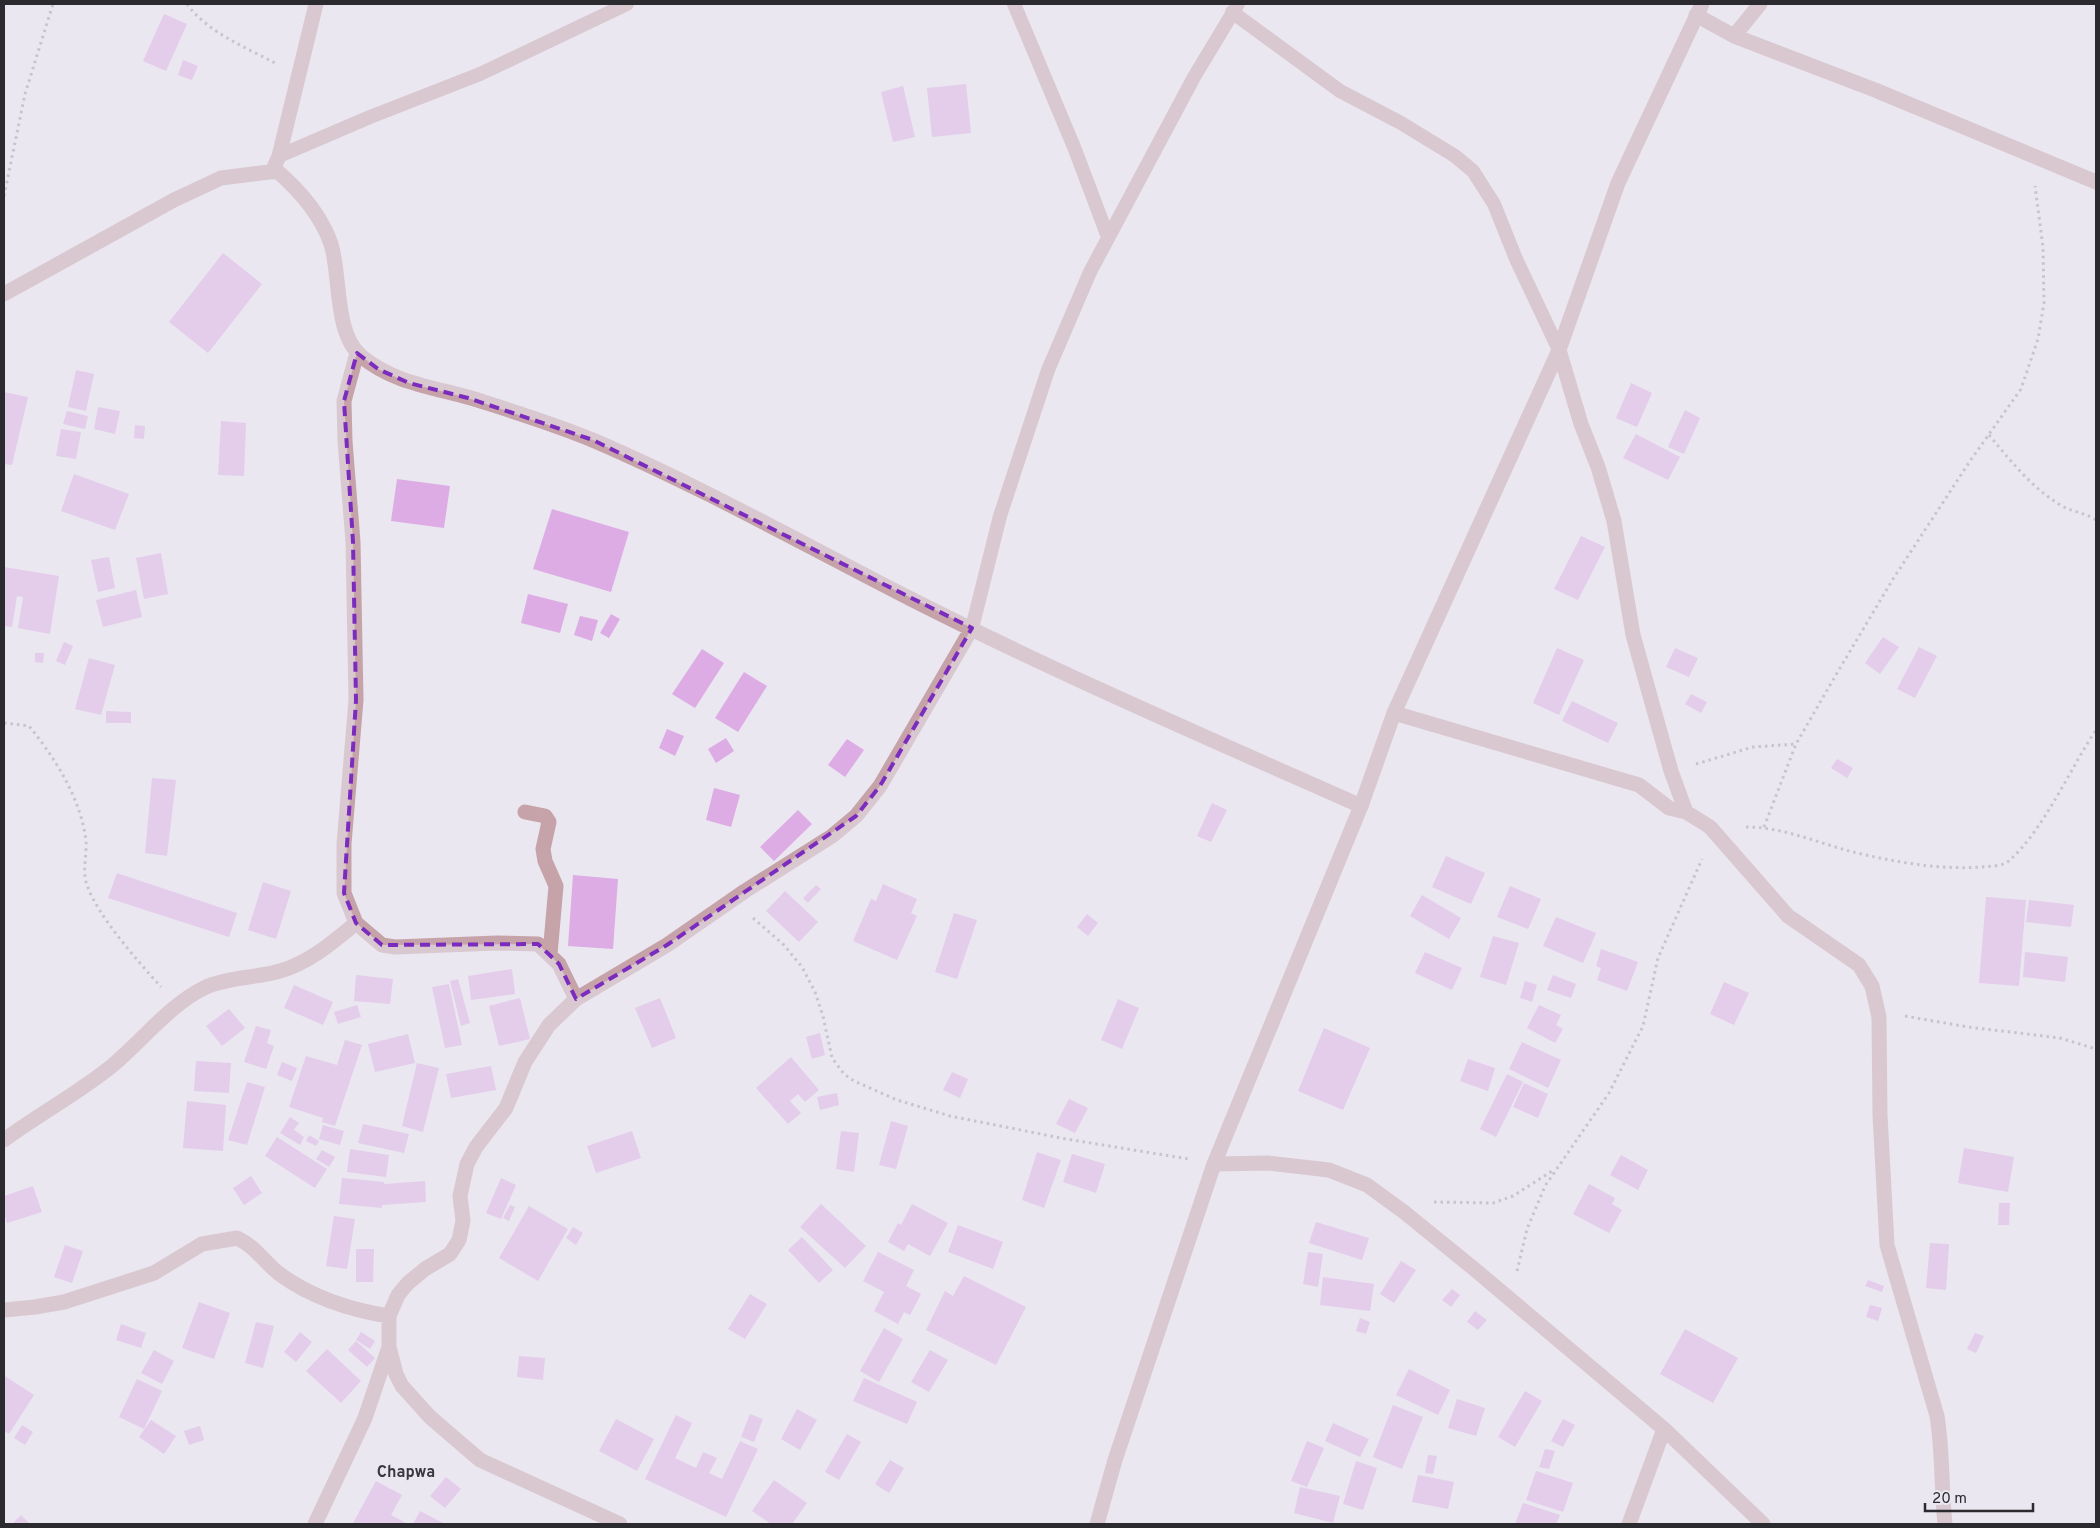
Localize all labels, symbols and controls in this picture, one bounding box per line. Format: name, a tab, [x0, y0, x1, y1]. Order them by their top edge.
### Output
district label: Chapwa	[377, 1463, 435, 1483]
scale bar	[1925, 1480, 2032, 1512]
text: 20 m	[1932, 1490, 1967, 1509]

